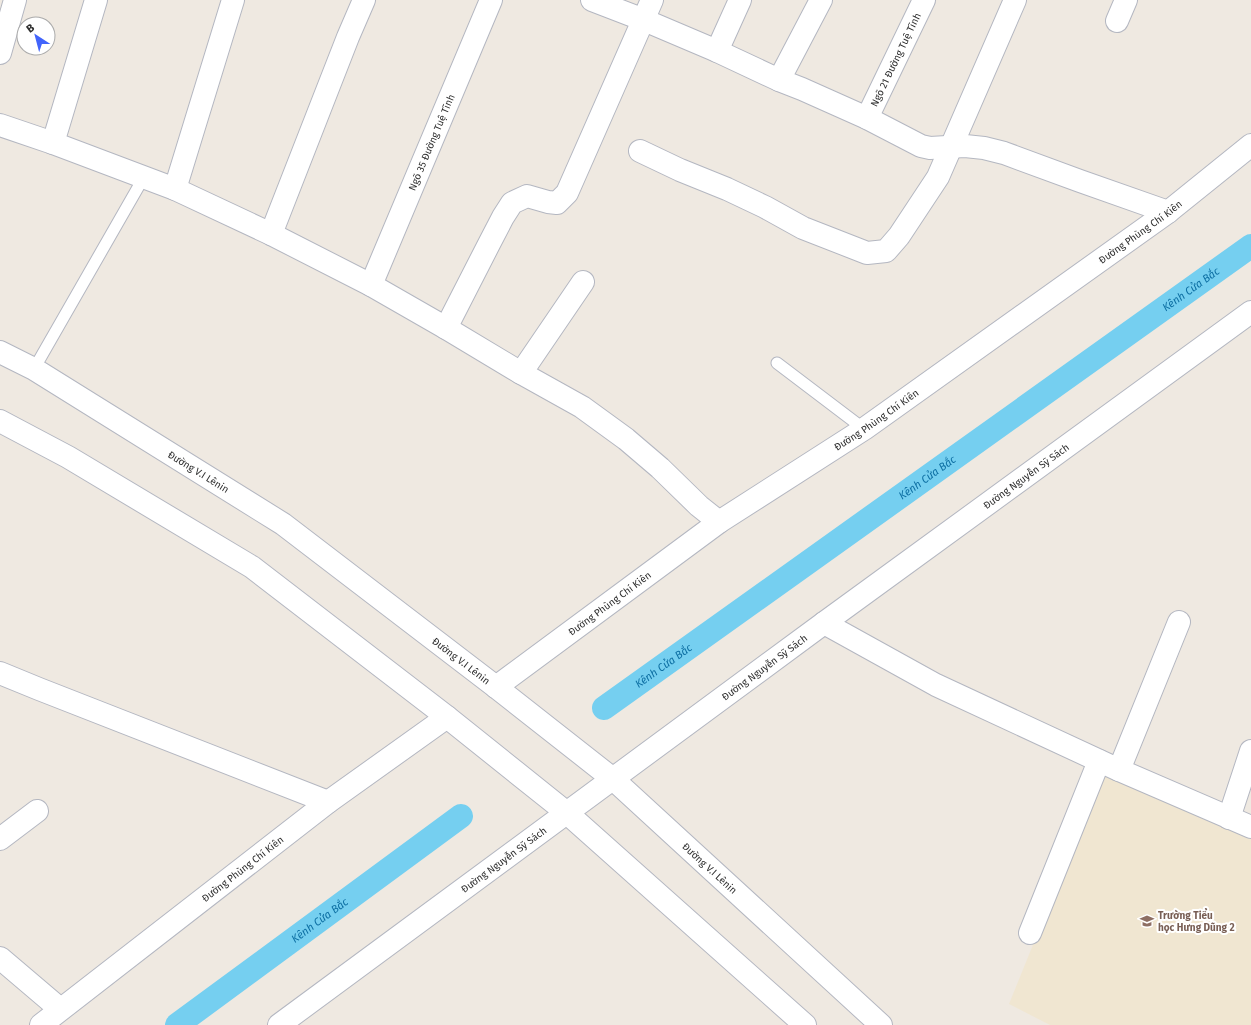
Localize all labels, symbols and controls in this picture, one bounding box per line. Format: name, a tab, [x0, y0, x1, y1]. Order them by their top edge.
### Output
street label: Ngõ 21 Đường Tuệ Tĩnh	[868, 11, 924, 109]
north arrow	[16, 16, 56, 56]
text: B	[24, 21, 37, 36]
street label: Ngõ 35 Đường Tuệ Tĩnh	[406, 92, 458, 193]
street label: Đường Phùng Chí Kiên	[1097, 198, 1185, 267]
water label: Kênh Cửa Bắc	[1160, 264, 1223, 314]
street label: Đường Phùng Chí Kiên	[832, 387, 921, 454]
street label: Đường Nguyễn Sỹ Sách	[981, 442, 1072, 512]
street label: Đường V.I Lênin	[165, 449, 231, 496]
water label: Kênh Cửa Bắc	[896, 452, 959, 503]
street label: Đường Phùng Chí Kiên	[566, 569, 654, 639]
street label: Đường Nguyễn Sỹ Sách	[720, 632, 810, 703]
street label: Đường V.I Lênin	[429, 635, 492, 687]
water label: Kênh Cửa Bắc	[633, 641, 695, 691]
street label: Đường Nguyễn Sỹ Sách	[459, 825, 549, 896]
street label: Đường Phùng Chí Kiên	[200, 834, 286, 905]
street label: Đường V.I Lênin	[679, 841, 739, 897]
water label: Kênh Cửa Bắc	[289, 895, 351, 946]
place label: Trường Tiểu học Hưng Dũng 2	[1158, 908, 1235, 934]
school or university icon: Trường Tiểu học Hưng Dũng 2	[1139, 913, 1155, 929]

